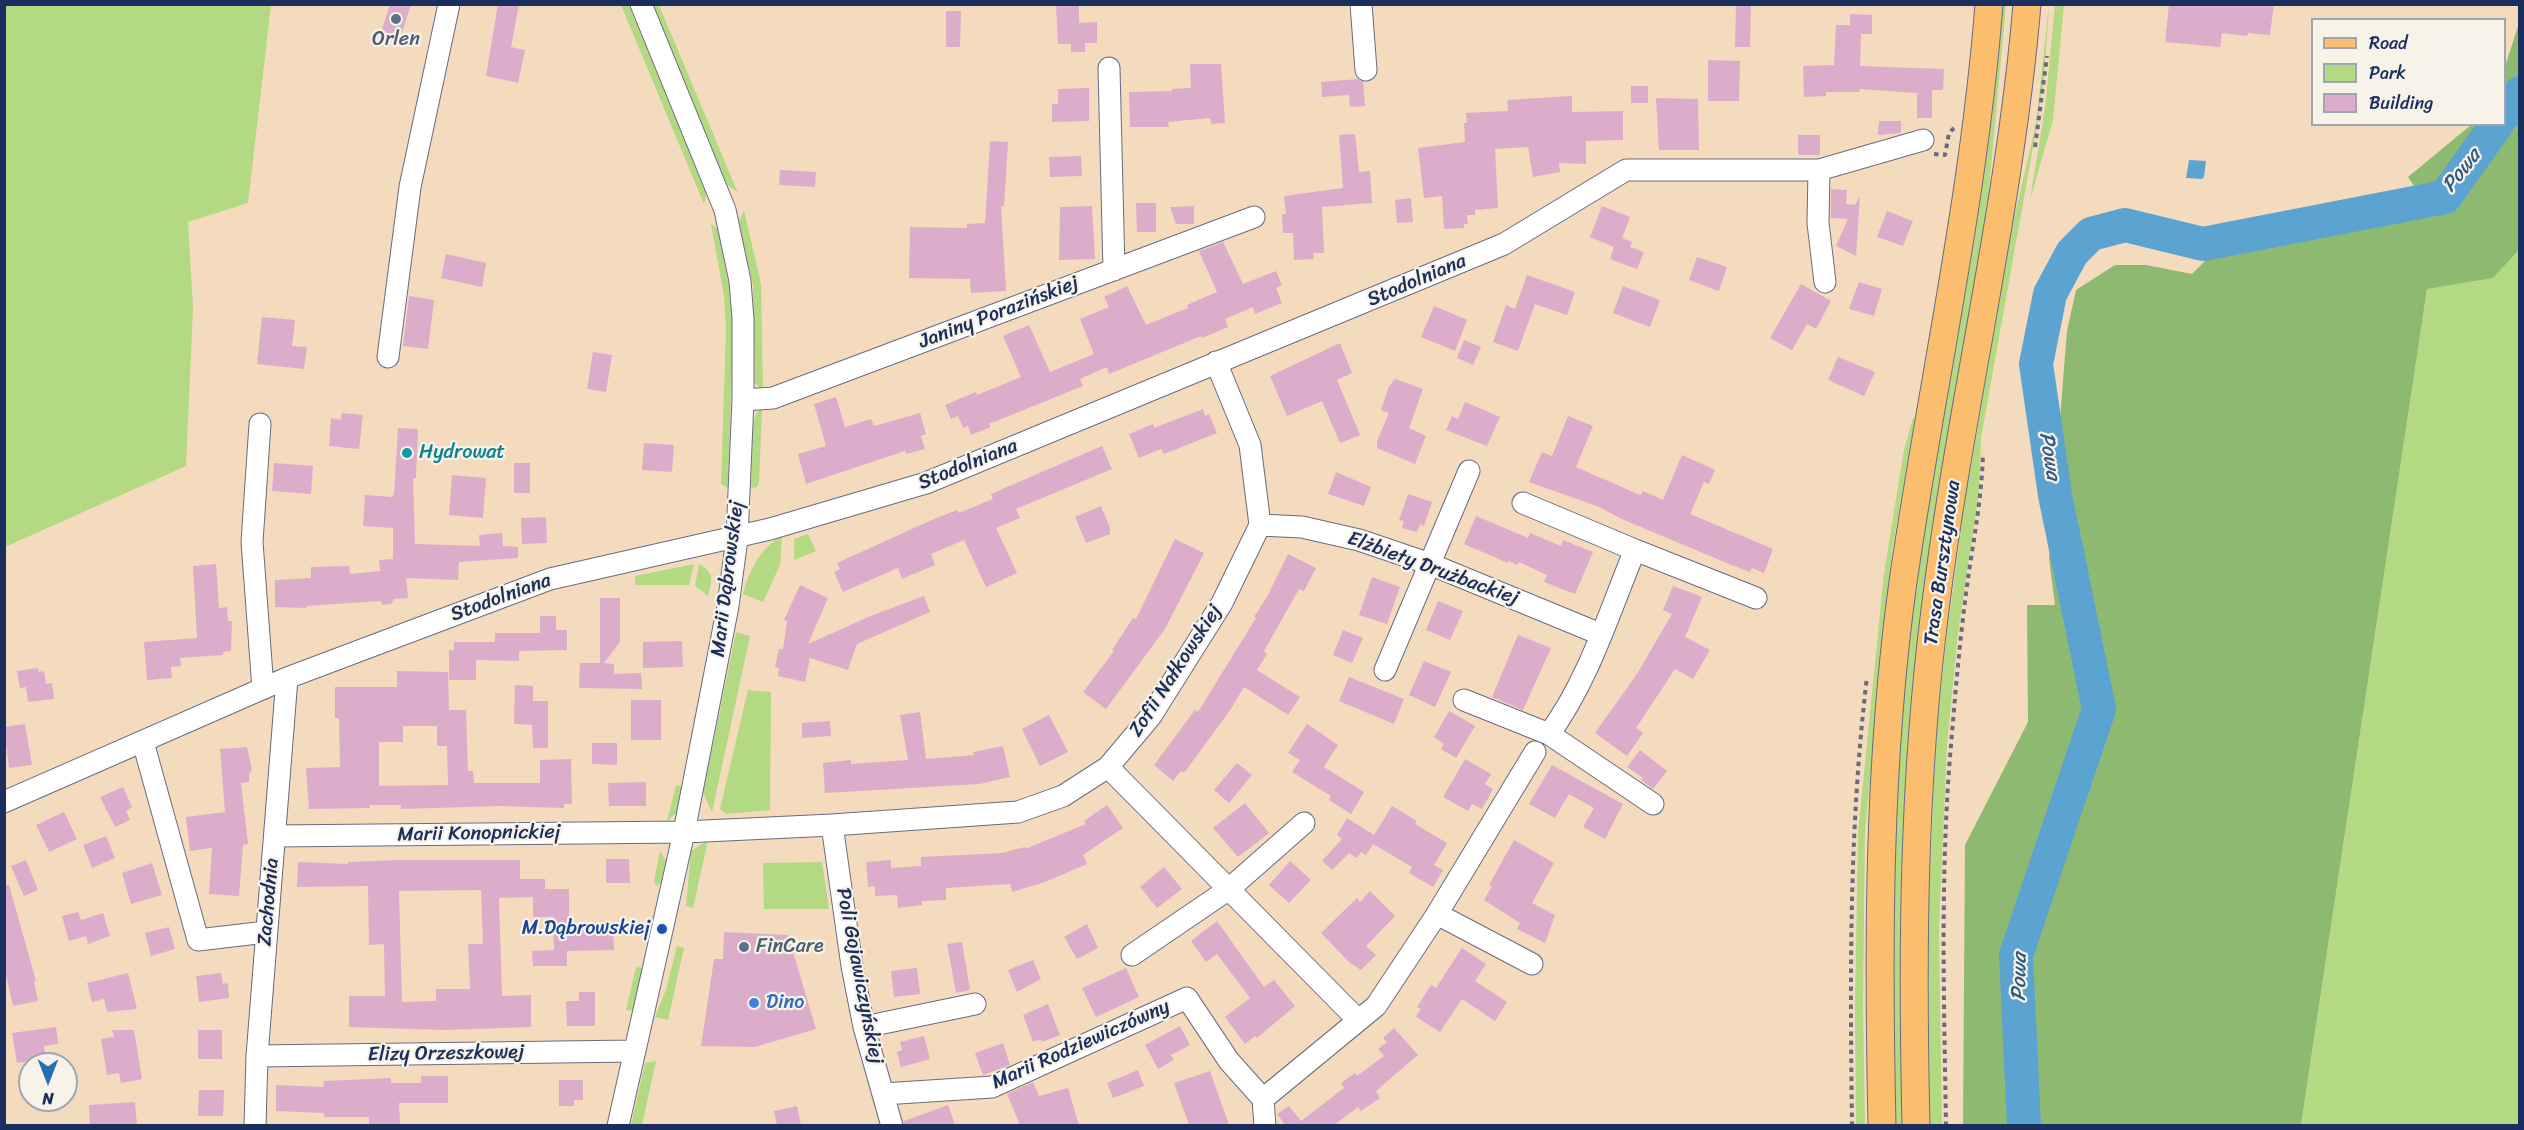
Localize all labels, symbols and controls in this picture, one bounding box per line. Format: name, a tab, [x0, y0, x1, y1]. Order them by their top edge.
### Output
marker: Orlen	[389, 12, 403, 26]
legend	[2311, 18, 2506, 126]
text: Road	[2369, 27, 2408, 59]
place label: Orlen	[372, 28, 420, 52]
text: Park	[2369, 57, 2406, 89]
text: Building	[2369, 87, 2433, 119]
water label: Powa	[2437, 144, 2487, 198]
street label: Stodolniana	[1364, 249, 1470, 313]
street label: Janiny Porazińskiej	[916, 271, 1082, 355]
water label: Powa	[2033, 430, 2065, 482]
street label: Stodolniana	[915, 434, 1021, 496]
place label: Hydrowat	[419, 441, 505, 465]
marker: Hydrowat	[400, 446, 414, 460]
street label: Trasa Bursztynowa	[1920, 479, 1966, 647]
street label: Marii Dąbrowskiej	[707, 500, 749, 658]
street label: Elżbiety Drużbackiej	[1344, 527, 1522, 611]
street label: Stodolniana	[448, 569, 554, 627]
street label: Zofii Nałkowskiej	[1124, 600, 1228, 742]
street label: Marii Konopnickiej	[397, 821, 561, 847]
street label: Zachodnia	[253, 857, 285, 947]
street label: Poli Gojawiczyńskiej	[830, 886, 888, 1066]
place label: M.Dąbrowskiej	[522, 917, 650, 941]
marker: M.Dąbrowskiej	[655, 922, 669, 936]
place label: FinCare	[756, 935, 824, 959]
marker: FinCare	[737, 940, 751, 954]
water label: Powa	[2007, 953, 2033, 1001]
place label: Dino	[766, 991, 804, 1015]
street label: Marii Rodziewiczówny	[988, 995, 1174, 1095]
marker: Dino	[747, 996, 761, 1010]
street label: Elizy Orzeszkowej	[367, 1041, 525, 1067]
north arrow	[18, 1052, 78, 1112]
text: N	[42, 1084, 54, 1113]

